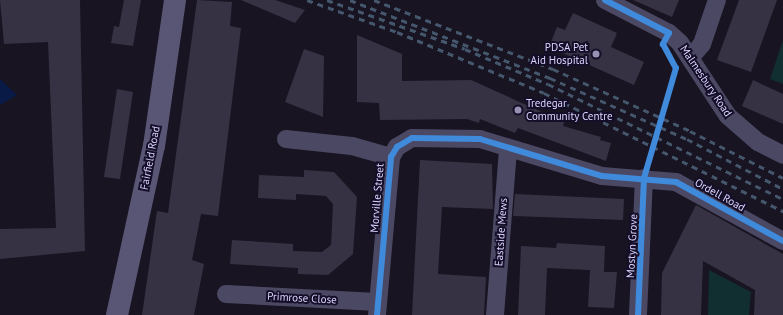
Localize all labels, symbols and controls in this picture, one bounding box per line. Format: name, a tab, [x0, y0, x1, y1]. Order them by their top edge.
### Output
place label: PDSA Pet Aid Hospital	[531, 41, 588, 67]
street label: Malmesbury Road	[677, 43, 735, 119]
marker: PDSA Pet Aid Hospital	[591, 49, 601, 59]
place label: Tredegar Community Centre	[526, 97, 613, 123]
marker: Tredegar Community Centre	[513, 105, 523, 115]
street label: Fairfield Road	[137, 125, 163, 191]
street label: Morville Street	[367, 163, 387, 233]
street label: Ordell Road	[693, 176, 747, 214]
street label: Eastside Mews	[492, 197, 510, 267]
street label: Mostyn Grove	[624, 214, 640, 278]
street label: Primrose Close	[267, 290, 337, 306]

